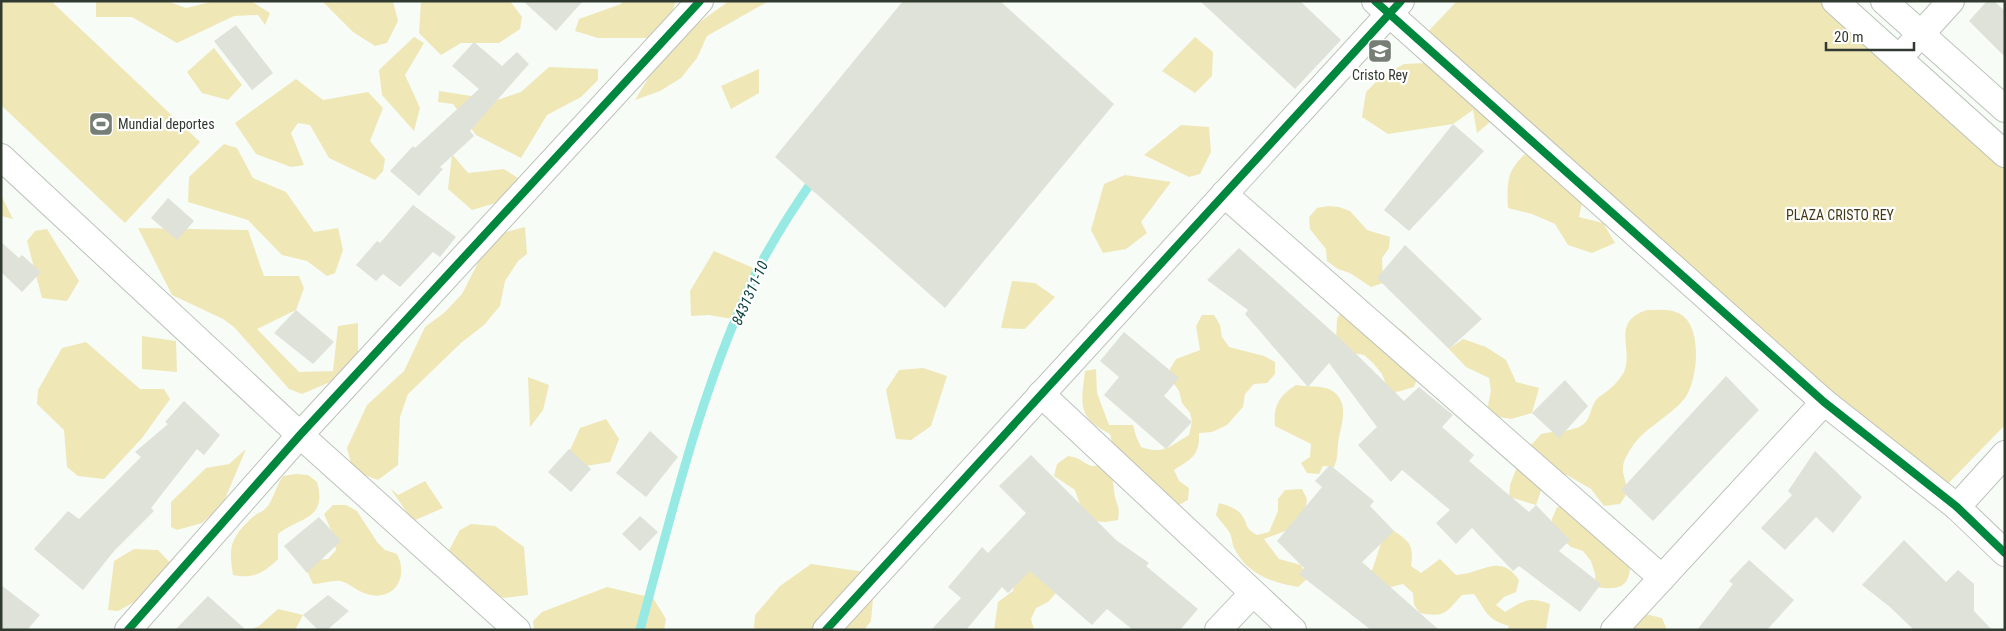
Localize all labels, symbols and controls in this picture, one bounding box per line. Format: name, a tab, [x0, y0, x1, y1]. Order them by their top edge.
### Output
scale bar	[1826, 20, 1914, 52]
text: 20 m	[1834, 28, 1864, 46]
school or university icon: Cristo Rey	[1367, 38, 1393, 64]
place label: Cristo Rey	[1352, 67, 1408, 83]
sports icon: Mundial deportes	[88, 111, 114, 137]
place label: Mundial deportes	[118, 116, 215, 132]
park label: PLAZA CRISTO REY	[1786, 207, 1895, 223]
water label: 8431311-10	[728, 258, 772, 328]

